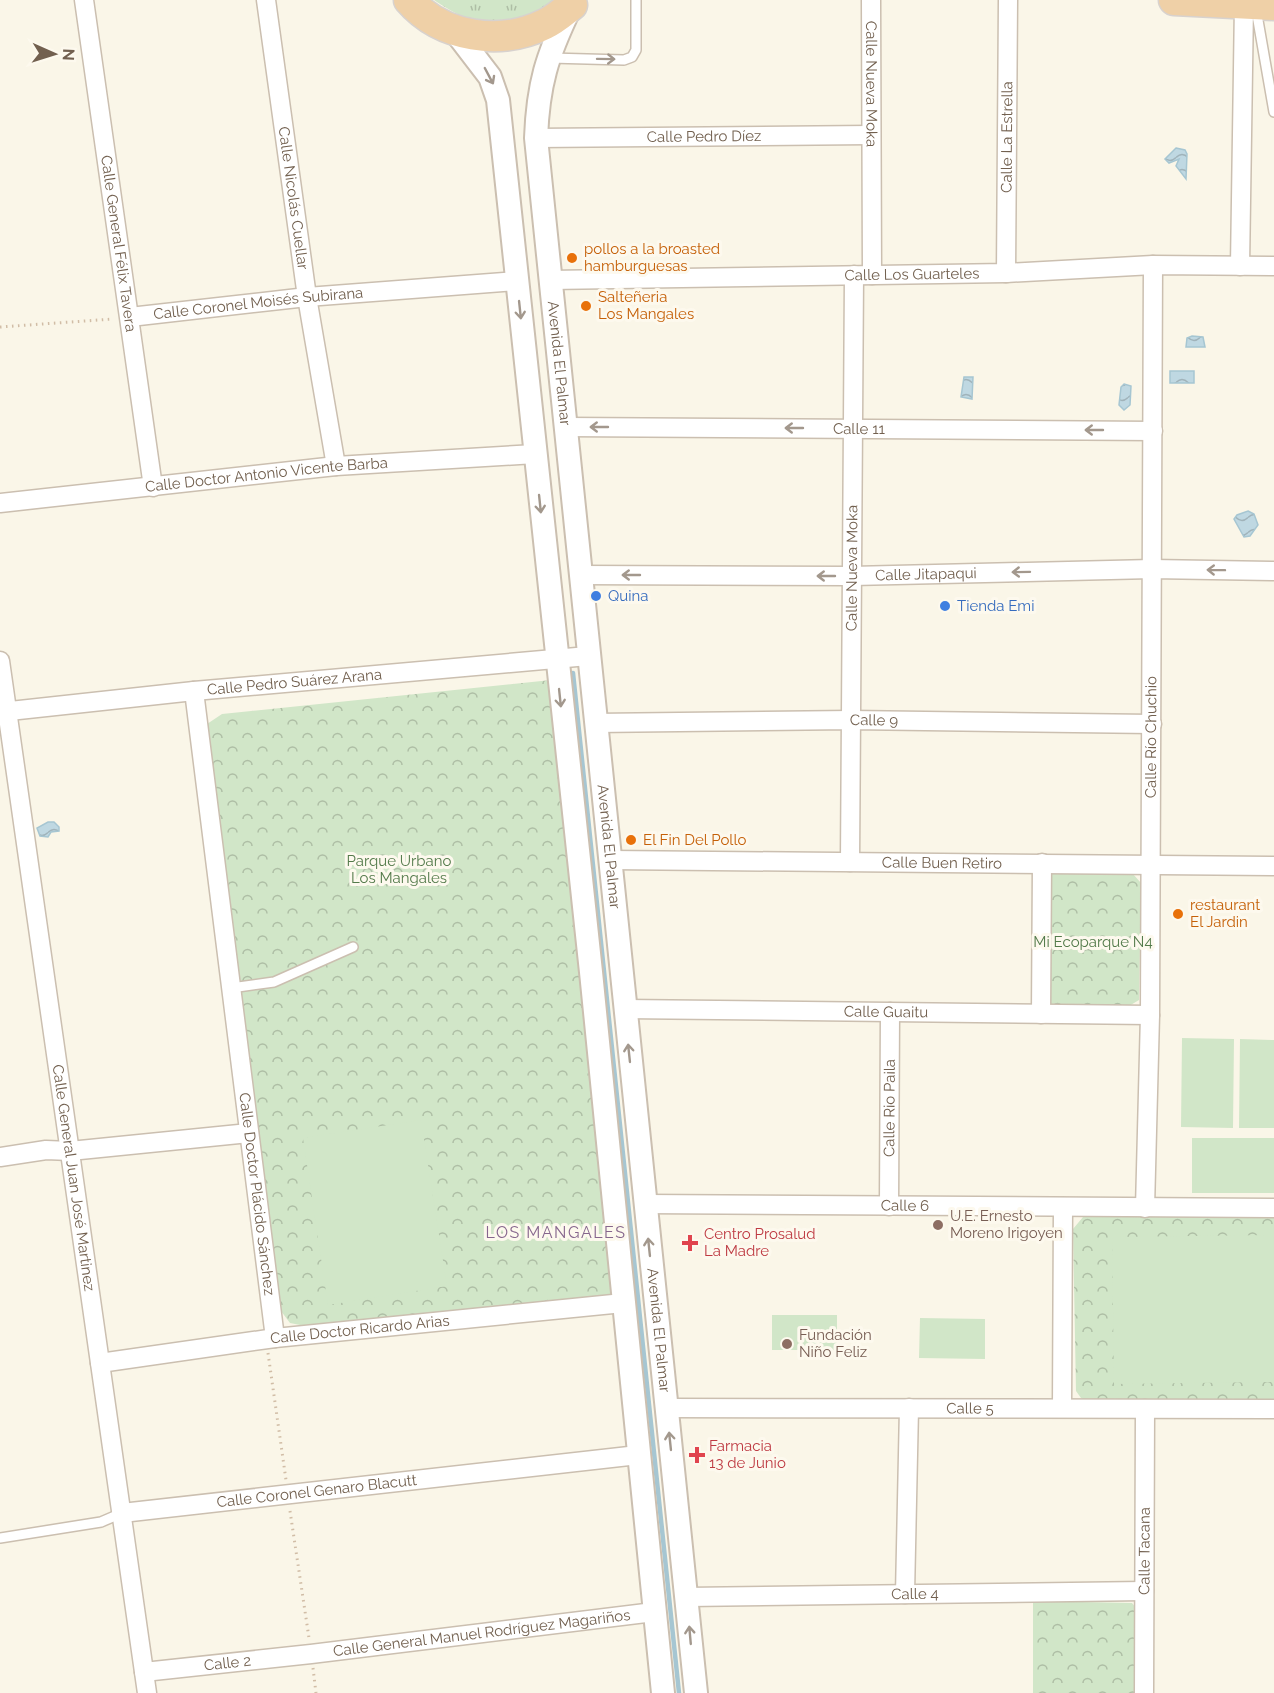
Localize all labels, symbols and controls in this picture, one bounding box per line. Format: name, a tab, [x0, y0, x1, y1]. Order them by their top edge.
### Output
street label: Calle Nueva Moka	[862, 21, 881, 147]
north arrow	[24, 24, 84, 84]
text: N	[59, 48, 78, 61]
one-way arrow	[596, 53, 616, 65]
one-way arrow	[484, 67, 495, 85]
street label: Calle La Estrella	[998, 81, 1016, 193]
street label: Calle Nicolás Cuellar	[275, 125, 312, 272]
street label: Calle Pedro Díez	[647, 127, 761, 146]
street label: Calle General Félix Tavera	[97, 154, 140, 333]
place label: pollos a la broasted hamburguesas	[584, 240, 720, 275]
marker: pollos a la broasted hamburguesas	[565, 251, 579, 265]
street label: Calle Los Guarteles	[844, 264, 980, 284]
street label: Calle Coronel Moisés Subirana	[152, 284, 364, 323]
place label: Salteñeria Los Mangales	[598, 288, 694, 323]
marker: Salteñeria Los Mangales	[579, 299, 593, 313]
one-way arrow	[515, 300, 526, 320]
street label: Avenida El Palmar	[544, 300, 575, 427]
street label: Calle 11	[833, 420, 886, 438]
one-way arrow	[590, 421, 610, 433]
one-way arrow	[785, 422, 805, 434]
one-way arrow	[1085, 424, 1105, 436]
street label: Calle Doctor Antonio Vicente Barba	[144, 454, 388, 496]
one-way arrow	[535, 494, 546, 514]
street label: Calle Nueva Moka	[843, 505, 861, 631]
street label: Calle Jitapaqui	[875, 564, 977, 584]
one-way arrow	[1206, 565, 1226, 576]
one-way arrow	[1011, 567, 1031, 578]
one-way arrow	[621, 569, 641, 581]
one-way arrow	[816, 570, 836, 582]
place label: Quina	[608, 587, 648, 605]
marker: Quina	[589, 589, 603, 603]
place label: Tienda Emi	[957, 597, 1034, 615]
marker: Tienda Emi	[938, 599, 952, 613]
street label: Calle Pedro Suárez Arana	[206, 665, 383, 699]
street label: Calle Río Chuchio	[1142, 676, 1160, 798]
one-way arrow	[555, 688, 566, 708]
street label: Calle 9	[850, 711, 898, 730]
street label: Avenida El Palmar	[594, 784, 624, 910]
place label: El Fin Del Pollo	[643, 831, 747, 849]
marker: El Fin Del Pollo	[624, 833, 638, 847]
park label: Parque Urbano Los Mangales	[347, 852, 452, 887]
street label: Calle Buen Retiro	[882, 853, 1002, 873]
place label: restaurant El Jardin	[1190, 896, 1260, 931]
marker: restaurant El Jardin	[1171, 907, 1185, 921]
park label: Mi Ecoparque N4	[1033, 933, 1153, 951]
street label: Calle Guaitu	[844, 1003, 928, 1021]
one-way arrow	[623, 1044, 634, 1064]
street label: Calle Rio Paila	[880, 1059, 899, 1157]
street label: Calle General Juan José Martinez	[49, 1063, 99, 1292]
street label: Calle Doctor Plácido Sánchez	[235, 1092, 279, 1297]
street label: Calle 6	[881, 1197, 929, 1215]
place label: U.E. Ernesto Moreno Irigoyen	[950, 1207, 1063, 1242]
marker: U.E. Ernesto Moreno Irigoyen	[931, 1218, 945, 1232]
district label: LOS MANGALES	[486, 1223, 626, 1242]
place label: Centro Prosalud La Madre	[704, 1225, 816, 1260]
marker: Centro Prosalud La Madre	[681, 1234, 699, 1252]
one-way arrow	[643, 1238, 654, 1258]
street label: Avenida El Palmar	[643, 1267, 674, 1394]
street label: Calle Doctor Ricardo Arias	[269, 1312, 450, 1347]
place label: Fundación Niño Feliz	[799, 1326, 872, 1361]
marker: Fundación Niño Feliz	[780, 1337, 794, 1351]
street label: Calle 5	[946, 1399, 994, 1418]
one-way arrow	[664, 1431, 675, 1451]
place label: Farmacia 13 de Junio	[709, 1437, 786, 1472]
marker: Farmacia 13 de Junio	[690, 1448, 704, 1462]
street label: Calle Coronel Genaro Blacutt	[216, 1471, 418, 1511]
street label: Calle Tacana	[1135, 1507, 1154, 1595]
street label: Calle 4	[891, 1585, 939, 1603]
street label: Calle General Manuel Rodríguez Magariños	[332, 1606, 631, 1660]
one-way arrow	[684, 1625, 695, 1645]
street label: Calle 2	[203, 1652, 252, 1674]

